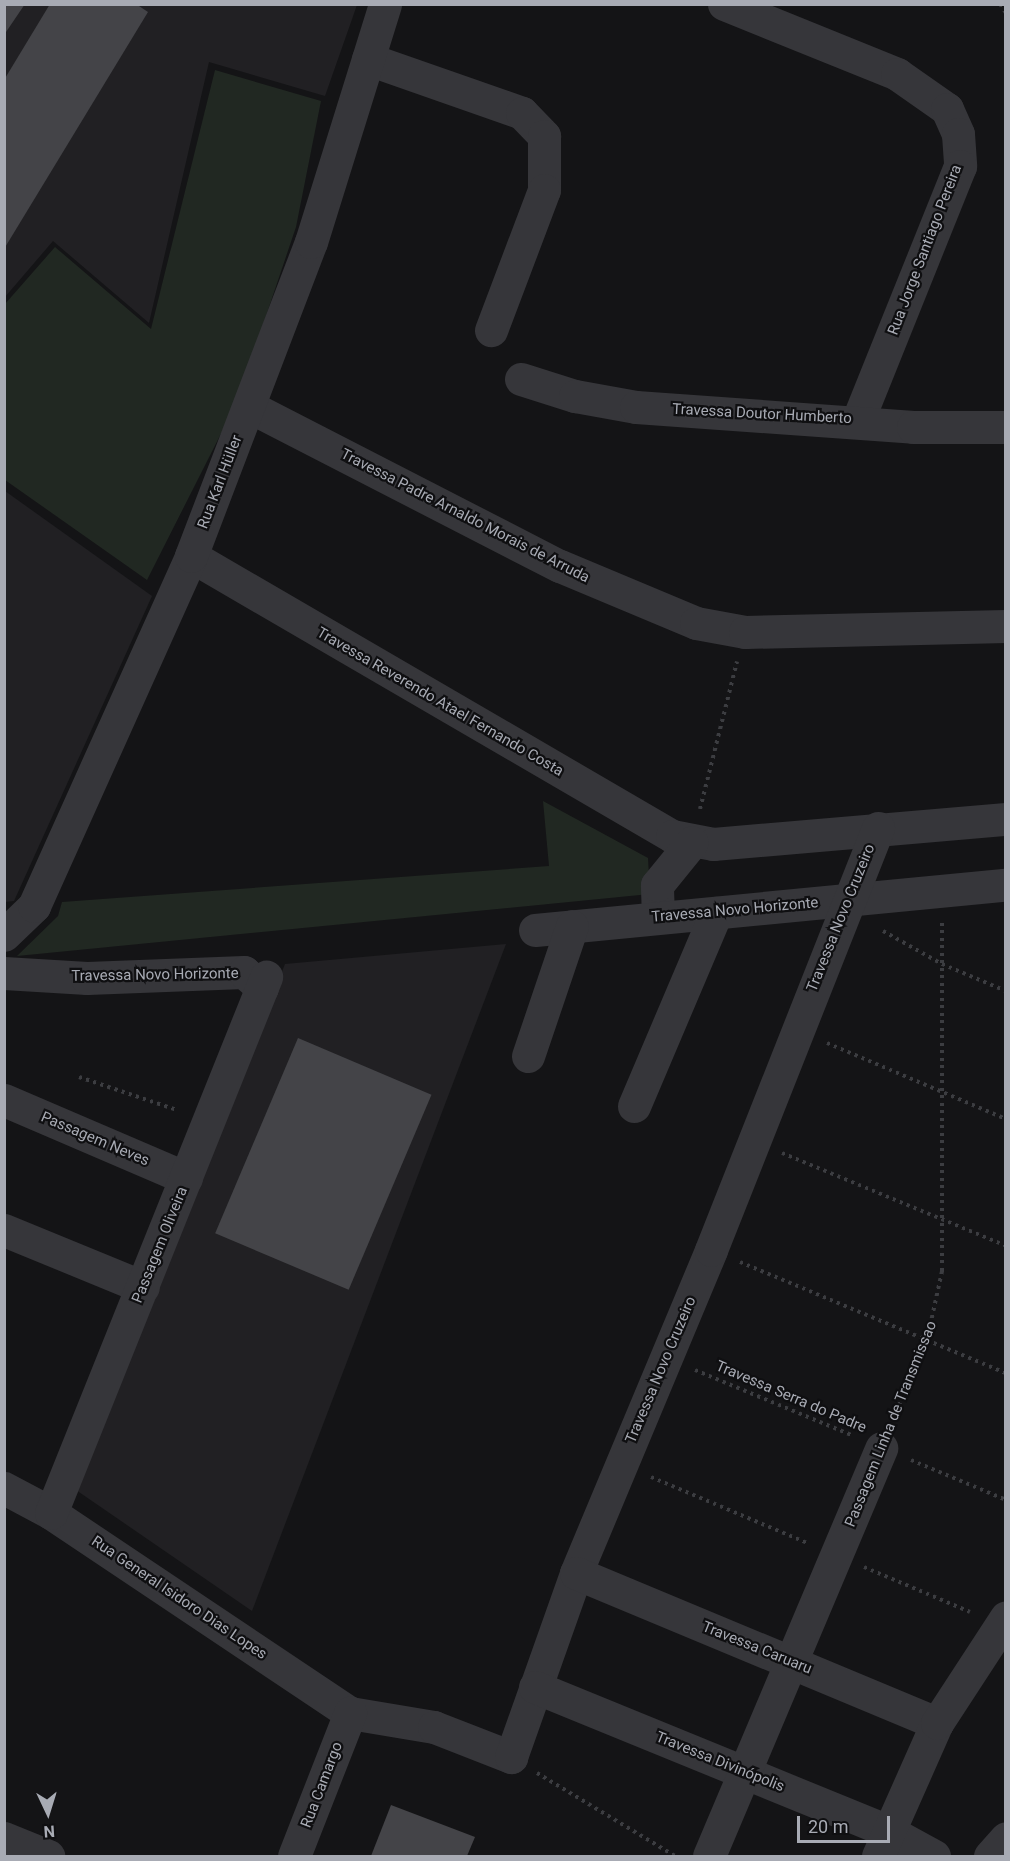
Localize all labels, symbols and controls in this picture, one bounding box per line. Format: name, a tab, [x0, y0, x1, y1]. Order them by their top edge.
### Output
street label: Rua Jorge Santiago Pereira	[884, 162, 966, 338]
street label: Travessa Doutor Humberto	[672, 400, 852, 428]
street label: Rua Karl Hüller	[194, 433, 246, 531]
street label: Travessa Padre Arnaldo Morais de Arruda	[338, 445, 592, 587]
street label: Travessa Reverendo Atael Fernando Costa	[314, 624, 566, 780]
street label: Travessa Novo Cruzeiro	[803, 841, 879, 995]
street label: Travessa Novo Horizonte	[651, 894, 819, 926]
street label: Travessa Novo Horizonte	[71, 965, 239, 985]
street label: Passagem Neves	[38, 1108, 152, 1170]
street label: Passagem Oliveira	[128, 1184, 192, 1306]
street label: Travessa Novo Cruzeiro	[622, 1294, 700, 1446]
street label: Passagem Linha de Transmissao	[841, 1318, 941, 1530]
street label: Travessa Serra do Padre	[713, 1357, 869, 1437]
street label: Rua General Isidoro Dias Lopes	[88, 1532, 270, 1664]
street label: Travessa Caruaru	[700, 1618, 814, 1678]
street label: Travessa Divinópolis	[653, 1728, 787, 1796]
street label: Rua Camargo	[297, 1740, 347, 1830]
north arrow	[18, 1783, 78, 1843]
scale bar	[800, 1804, 893, 1842]
text: 20 m	[808, 1816, 848, 1837]
text: N	[43, 1822, 56, 1841]

